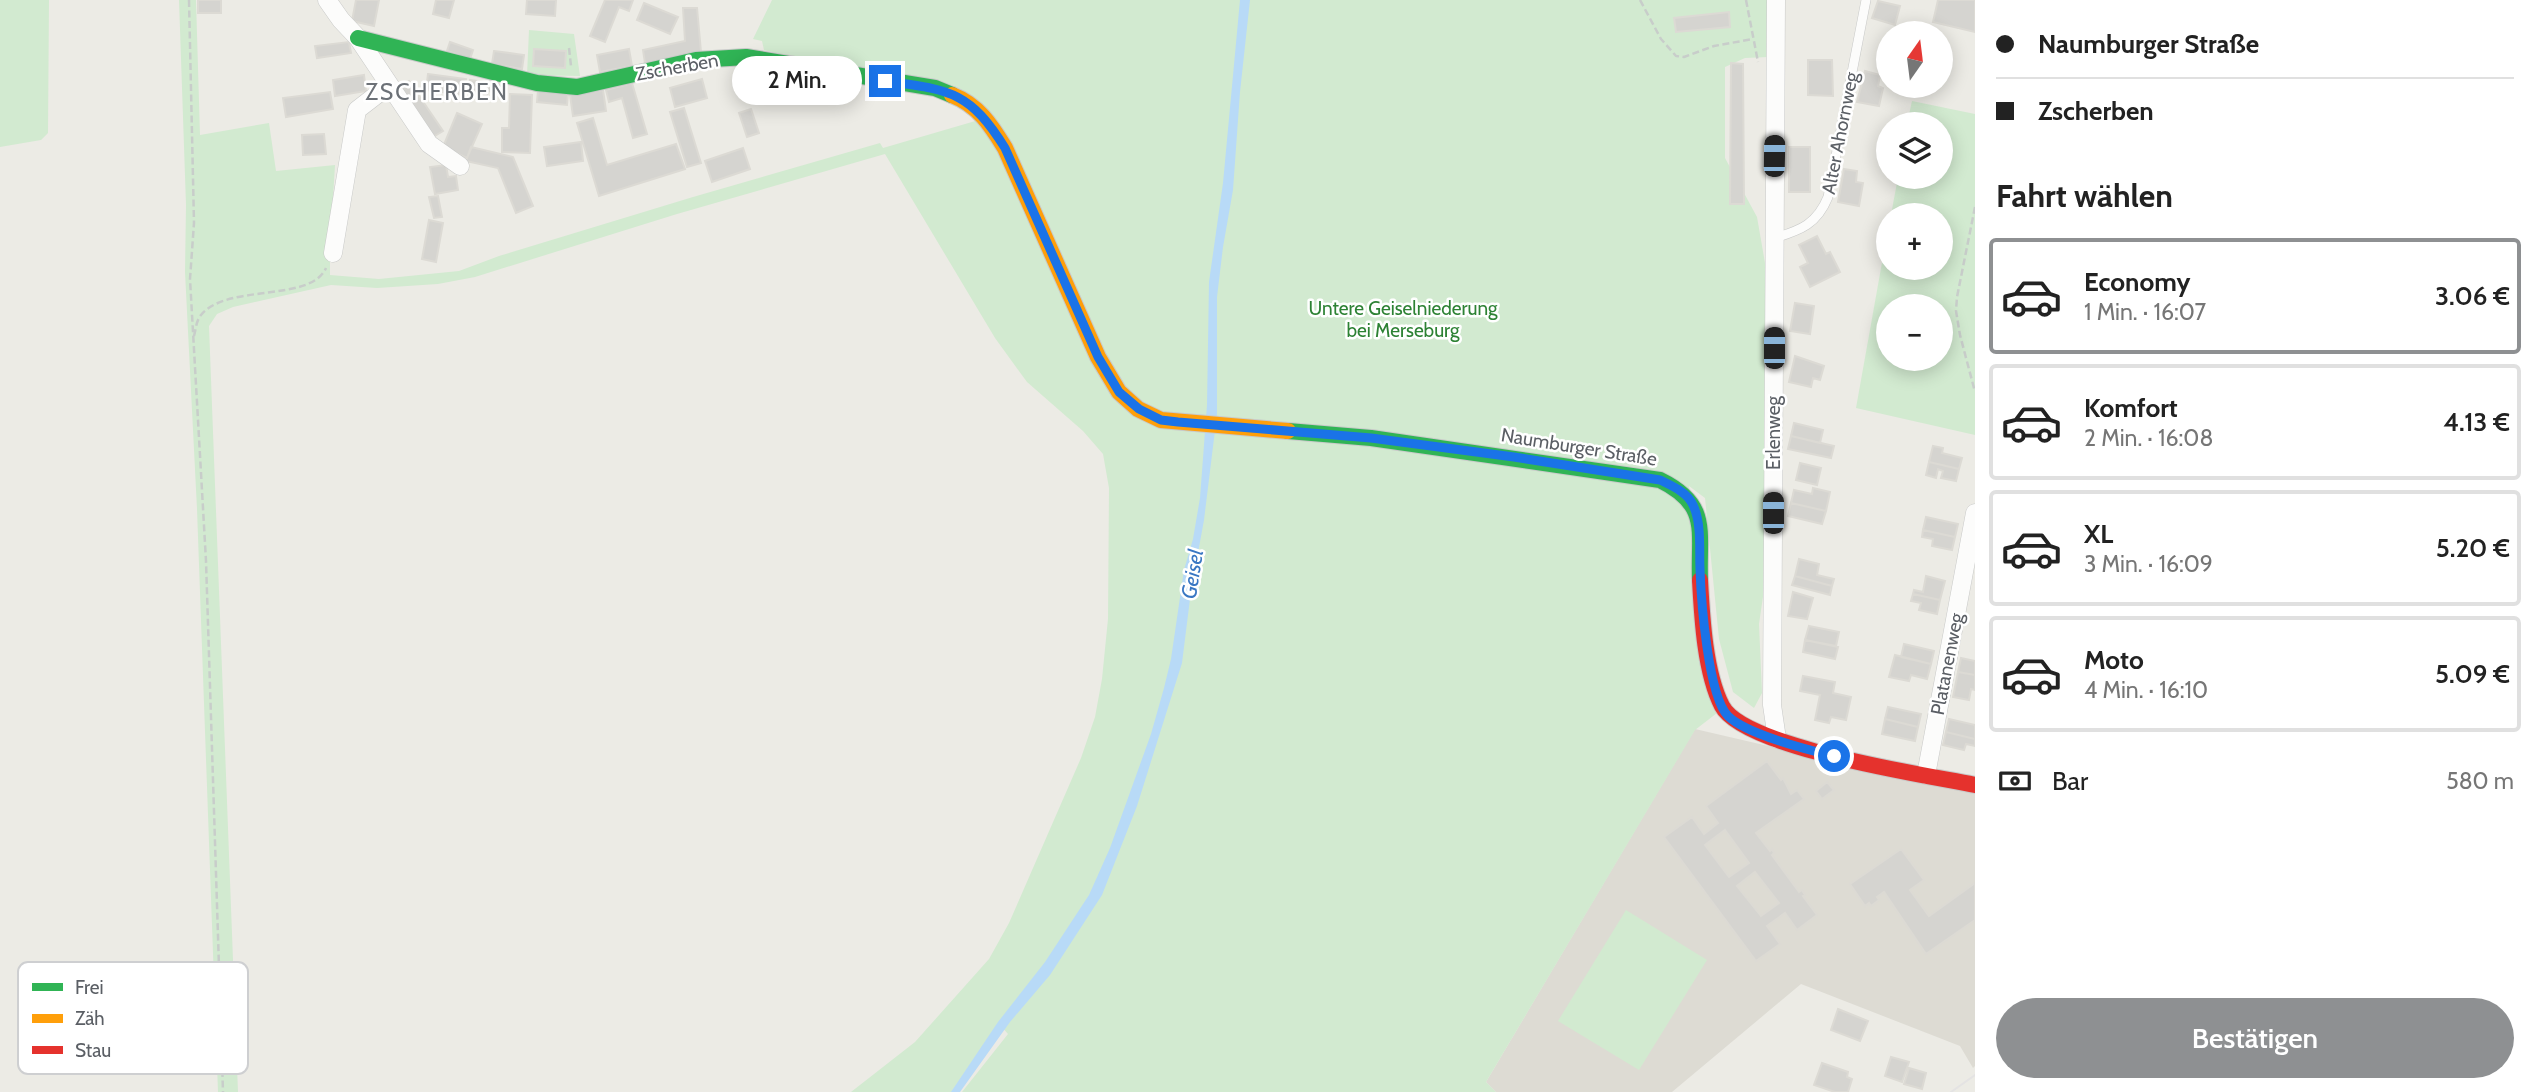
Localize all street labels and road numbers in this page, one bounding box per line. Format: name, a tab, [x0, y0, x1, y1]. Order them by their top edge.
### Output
street label: Zscherben	[634, 48, 720, 86]
street label: Alter Ahornweg	[1817, 69, 1863, 196]
street label: Erlenweg	[1762, 396, 1785, 470]
street label: Naumburger Straße	[1499, 423, 1659, 471]
street label: Platanenweg	[1926, 611, 1968, 717]

